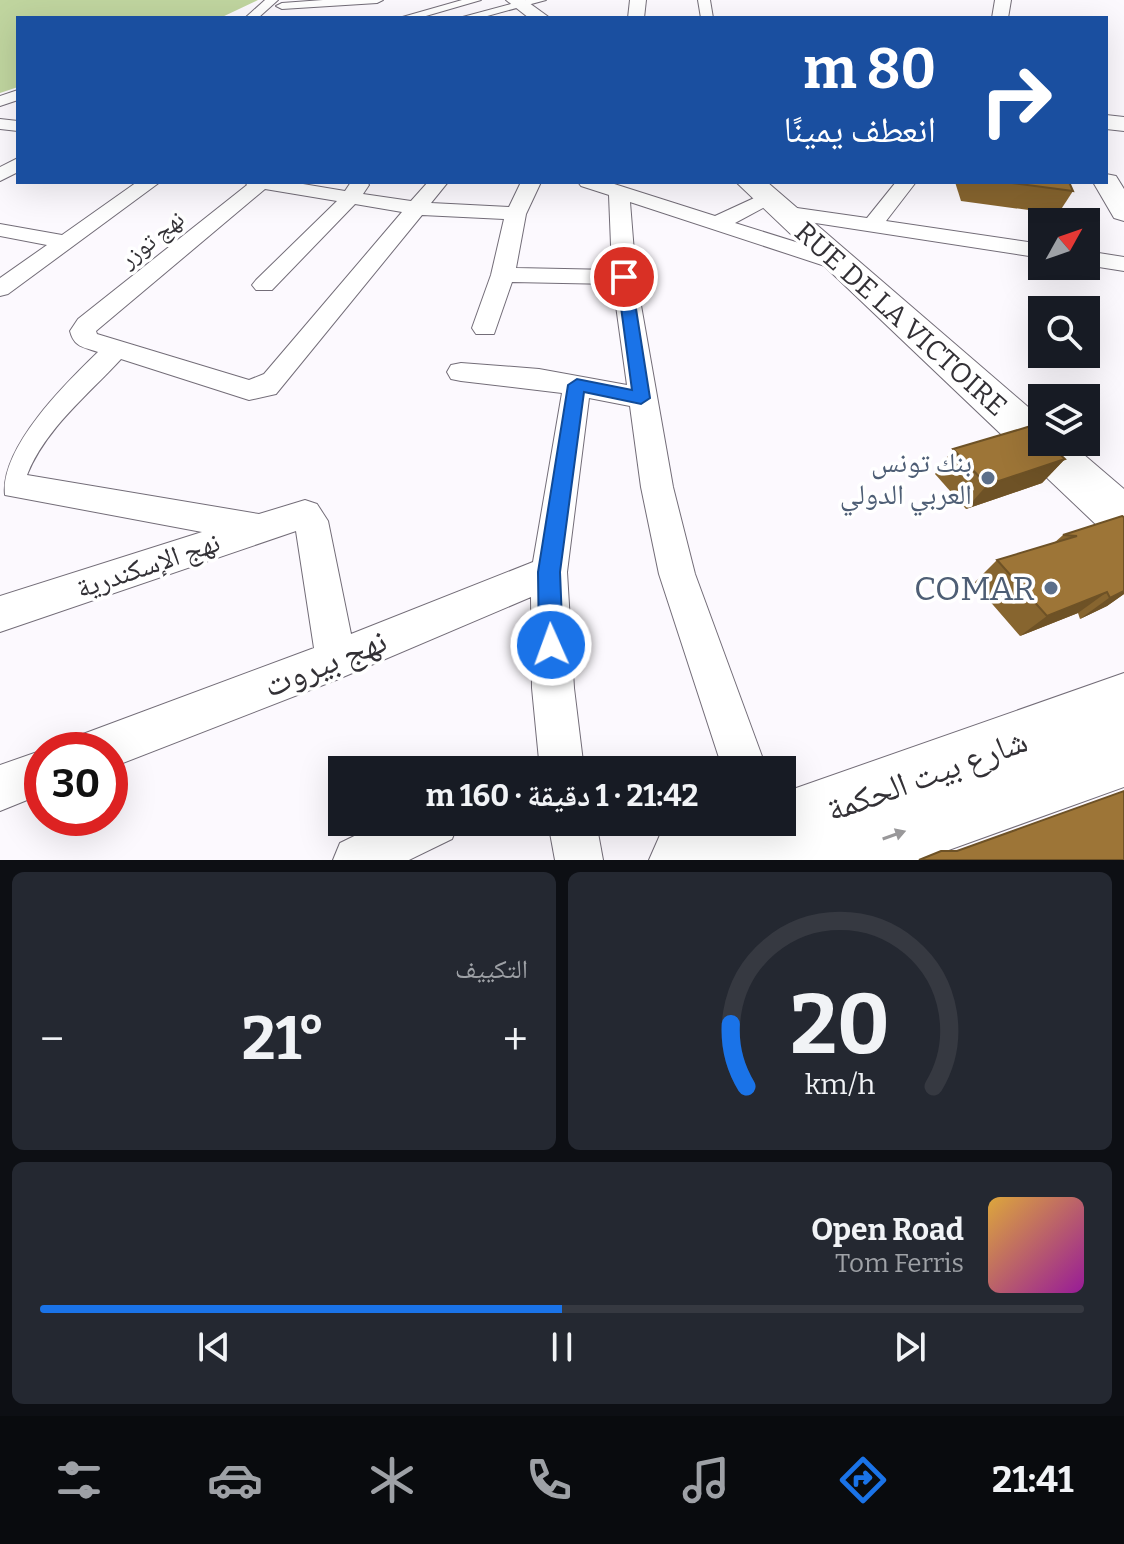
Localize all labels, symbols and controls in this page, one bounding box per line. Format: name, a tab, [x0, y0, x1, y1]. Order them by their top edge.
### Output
text: 80 m	[803, 36, 936, 103]
icon: right	[964, 48, 1068, 152]
text: انعطف يمينًا	[784, 108, 936, 152]
street label: نهج توزر	[113, 205, 190, 275]
north arrow	[1028, 208, 1100, 280]
map controls	[1028, 208, 1100, 456]
street label: RUE DE LA VICTOIRE	[788, 215, 1014, 423]
pin	[590, 243, 658, 311]
icon: arrive	[602, 255, 646, 299]
button: search	[1028, 296, 1100, 368]
button: layers	[1028, 384, 1100, 456]
place label: بنك تونس العربي الدولي	[840, 446, 972, 517]
marker: بنك تونس العربي الدولي	[979, 469, 997, 487]
street label: نهج الإسكندرية	[72, 525, 224, 606]
place label: COMAR	[914, 568, 1035, 609]
marker: COMAR	[1042, 579, 1060, 597]
position arrow	[509, 603, 593, 687]
street label: نهج بيروت	[257, 620, 393, 707]
street label: شارع بيت الحكمة	[821, 720, 1033, 831]
speed limit sign: 30	[24, 732, 128, 836]
text: 21:42 · 1 دقيقة · 160 m	[426, 778, 698, 814]
one-way arrow	[883, 828, 907, 840]
text: التكييف	[455, 954, 528, 985]
text: 20	[790, 975, 890, 1075]
text: 21°	[242, 1003, 325, 1075]
text: −	[40, 1013, 64, 1066]
text: +	[503, 1013, 528, 1066]
text: km/h	[805, 1067, 876, 1102]
text: Open Road	[811, 1212, 964, 1248]
text: Tom Ferris	[835, 1248, 964, 1279]
icon: previous	[192, 1325, 236, 1369]
icon: pause	[540, 1325, 584, 1369]
icon: next	[888, 1325, 932, 1369]
icon: filters	[51, 1452, 107, 1508]
icon: car	[207, 1452, 263, 1508]
icon: climate	[364, 1452, 420, 1508]
icon: phone	[521, 1452, 577, 1508]
icon: music	[678, 1452, 734, 1508]
icon: directions	[835, 1452, 891, 1508]
text: 21:41	[992, 1458, 1074, 1502]

